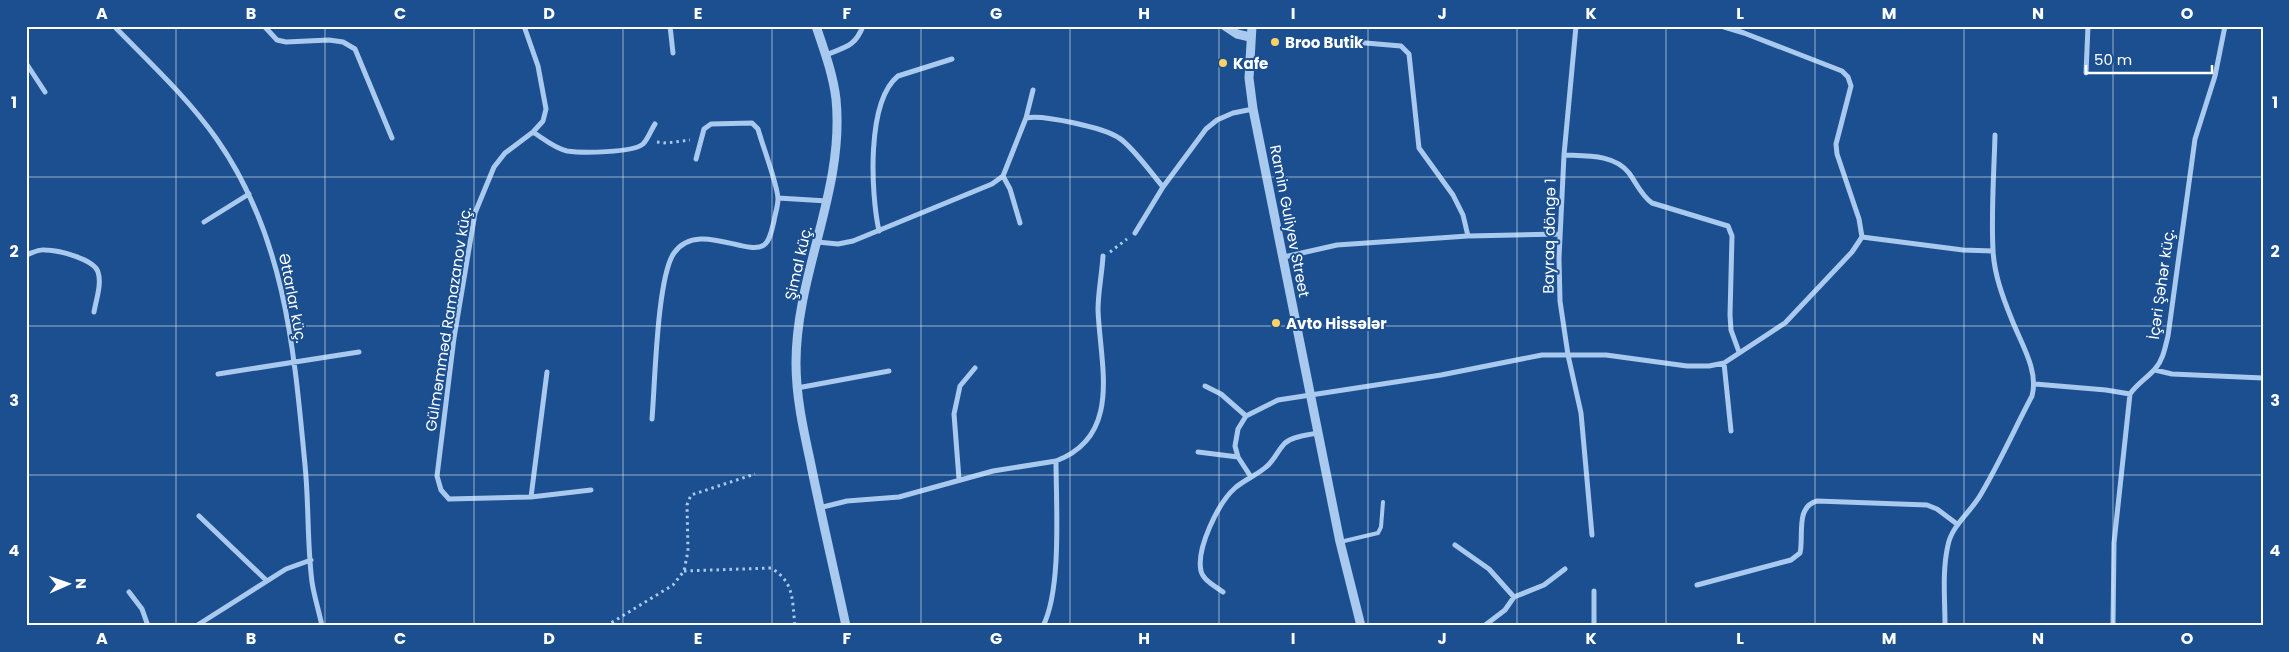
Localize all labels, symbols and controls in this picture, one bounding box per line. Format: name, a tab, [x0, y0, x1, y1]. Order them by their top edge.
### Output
text: A	[96, 2, 108, 25]
text: B	[246, 2, 256, 25]
text: C	[394, 2, 406, 25]
text: D	[543, 2, 555, 25]
text: E	[694, 2, 702, 25]
text: F	[843, 2, 852, 25]
text: G	[990, 2, 1002, 25]
text: H	[1138, 2, 1150, 25]
text: I	[1291, 2, 1295, 25]
text: J	[1437, 2, 1447, 25]
text: K	[1585, 2, 1597, 25]
text: L	[1736, 2, 1744, 25]
text: M	[1882, 2, 1896, 25]
text: N	[2032, 2, 2044, 25]
text: O	[2181, 2, 2194, 25]
place label: Broo Butik	[1285, 32, 1364, 53]
marker: Broo Butik	[1269, 36, 1281, 48]
scale bar	[2086, 42, 2213, 74]
text: 50 m	[2094, 49, 2132, 70]
place label: Kafe	[1233, 53, 1268, 74]
marker: Kafe	[1217, 57, 1229, 69]
text: 1	[11, 91, 17, 114]
text: 1	[2272, 91, 2278, 114]
street label: Ramin Guliyev Street	[1265, 143, 1315, 299]
street label: Bayraq döngə 1	[1537, 178, 1561, 294]
street label: Gülməmməd Ramazanov küç.	[420, 205, 476, 433]
street label: Şimal küç.	[779, 224, 817, 302]
street label: İçəri Şəhər küç.	[2143, 227, 2179, 341]
text: 2	[9, 240, 19, 263]
text: 2	[2270, 240, 2280, 263]
street label: Əttarlar küç.	[274, 251, 312, 345]
place label: Avto Hissələr	[1286, 313, 1387, 334]
marker: Avto Hissələr	[1270, 317, 1282, 329]
text: 3	[9, 389, 19, 412]
text: 3	[2270, 389, 2280, 412]
text: 4	[9, 539, 20, 562]
text: 4	[2270, 539, 2281, 562]
north arrow	[42, 560, 92, 610]
text: N	[71, 578, 91, 589]
text: A	[96, 627, 108, 650]
text: B	[246, 627, 256, 650]
text: C	[394, 627, 406, 650]
text: D	[543, 627, 555, 650]
text: E	[694, 627, 702, 650]
text: F	[843, 627, 852, 650]
text: G	[990, 627, 1002, 650]
text: H	[1138, 627, 1150, 650]
text: I	[1291, 627, 1295, 650]
text: J	[1437, 627, 1447, 650]
text: K	[1585, 627, 1597, 650]
text: L	[1736, 627, 1744, 650]
text: M	[1882, 627, 1896, 650]
text: N	[2032, 627, 2044, 650]
text: O	[2181, 627, 2194, 650]

